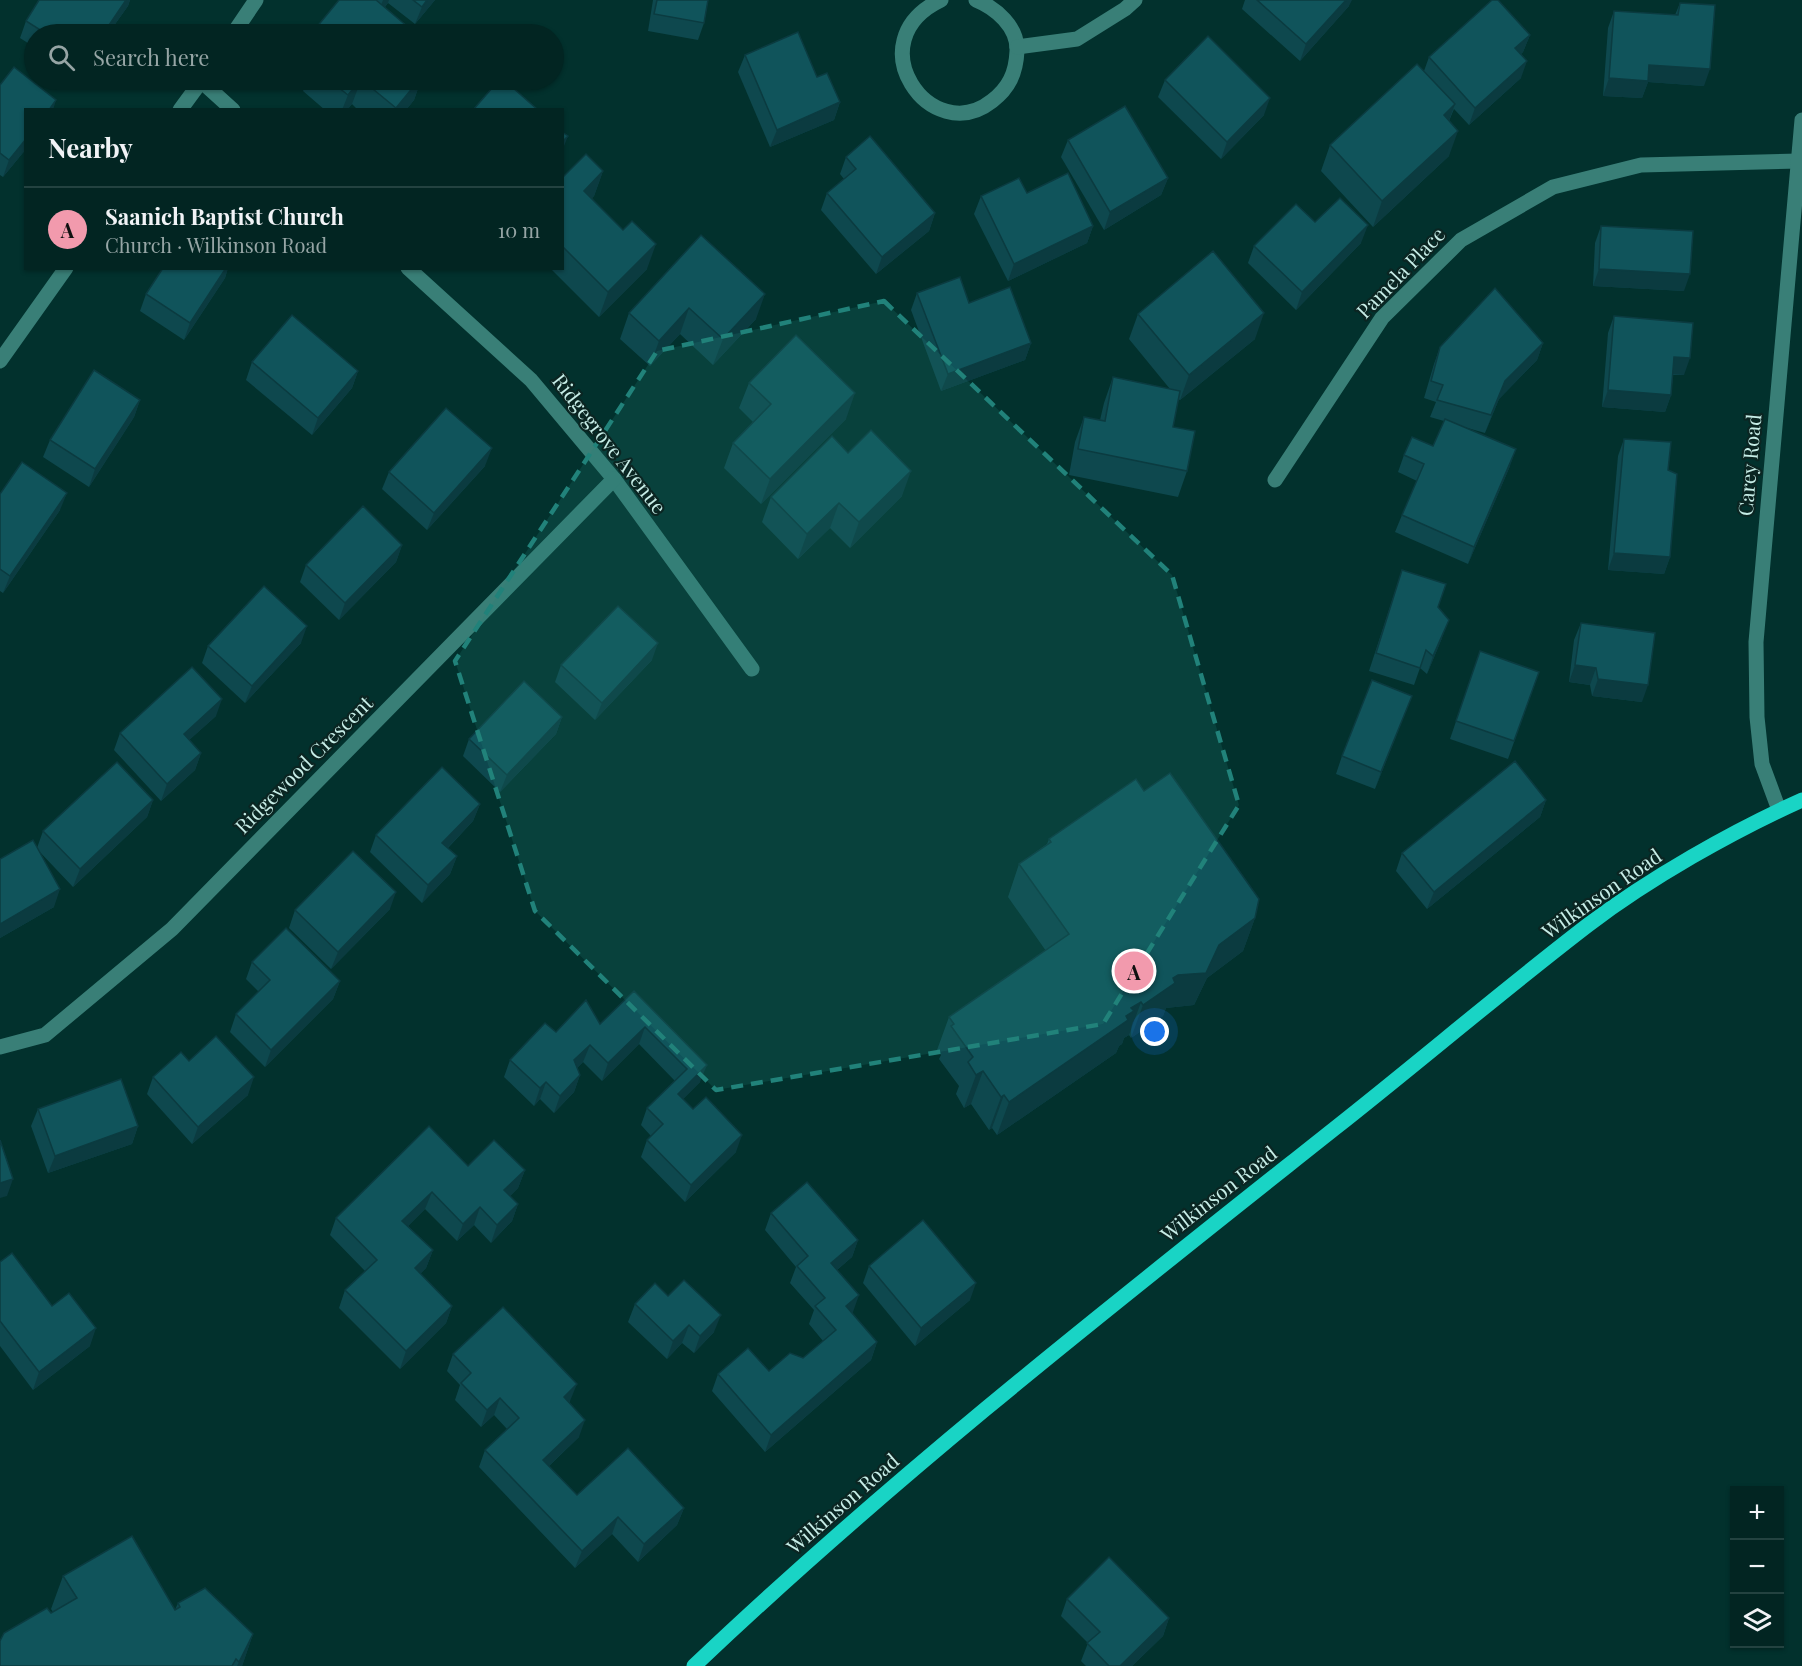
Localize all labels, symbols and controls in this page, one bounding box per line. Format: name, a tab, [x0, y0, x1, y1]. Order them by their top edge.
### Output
search box	[24, 24, 564, 90]
icon: search	[45, 41, 78, 74]
text: Search here	[93, 42, 209, 72]
text: Nearby	[48, 130, 133, 165]
text: Saanich Baptist Church	[105, 201, 344, 231]
text: A	[61, 216, 74, 243]
text: 10 m	[498, 216, 540, 243]
street label: Pamela Place	[1350, 221, 1450, 323]
text: Church · Wilkinson Road	[105, 231, 327, 258]
street label: Ridgegrove Avenue	[547, 367, 673, 519]
street label: Carey Road	[1731, 412, 1766, 517]
street label: Ridgewood Crescent	[228, 688, 378, 839]
street label: Wilkinson Road	[1535, 841, 1667, 945]
pin: A	[1114, 948, 1154, 994]
your location	[1140, 1017, 1169, 1046]
street label: Wilkinson Road	[1154, 1139, 1282, 1247]
street label: Wilkinson Road	[779, 1446, 904, 1560]
map controls	[1730, 1486, 1784, 1648]
button: +	[1730, 1486, 1784, 1540]
button: −	[1730, 1540, 1784, 1594]
button: layers	[1730, 1594, 1784, 1648]

